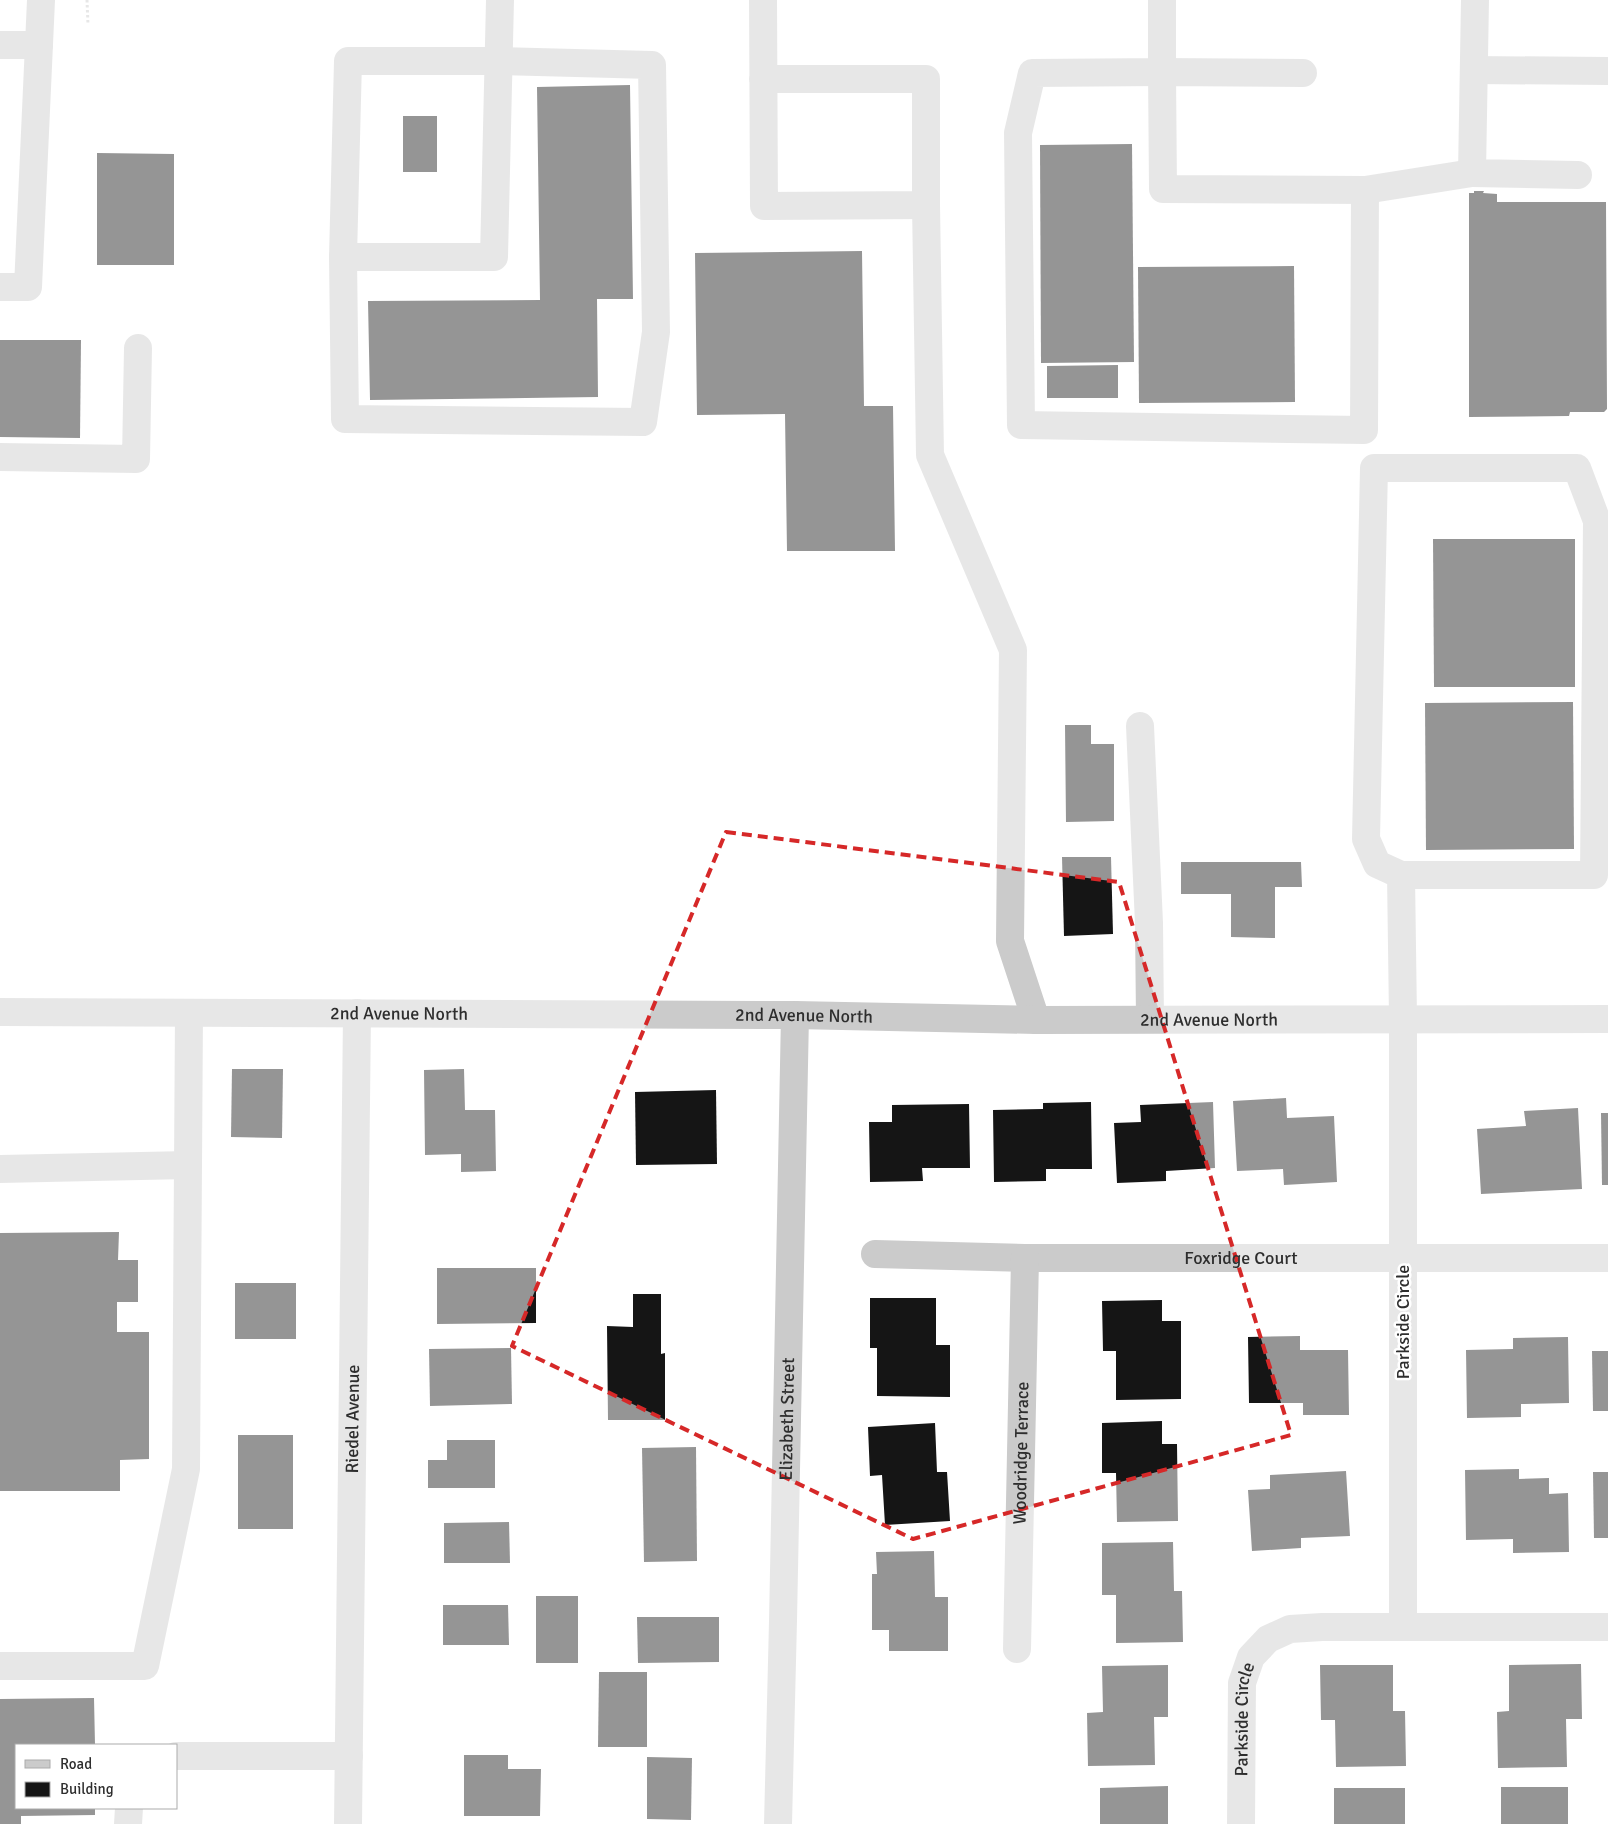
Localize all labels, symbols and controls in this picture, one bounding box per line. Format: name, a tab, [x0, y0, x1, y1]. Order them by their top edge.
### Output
street label: 2nd Avenue North	[330, 1002, 468, 1025]
street label: 2nd Avenue North	[735, 1004, 873, 1028]
street label: 2nd Avenue North	[1140, 1009, 1278, 1031]
street label: Foxridge Court	[1184, 1247, 1298, 1269]
street label: Parkside Circle	[1392, 1265, 1414, 1379]
street label: Elizabeth Street	[775, 1357, 799, 1481]
street label: Riedel Avenue	[341, 1364, 364, 1474]
street label: Woodridge Terrace	[1009, 1381, 1033, 1525]
street label: Parkside Circle	[1230, 1659, 1259, 1776]
legend	[15, 1744, 178, 1809]
text: Road	[60, 1755, 92, 1773]
text: Building	[60, 1780, 114, 1798]

